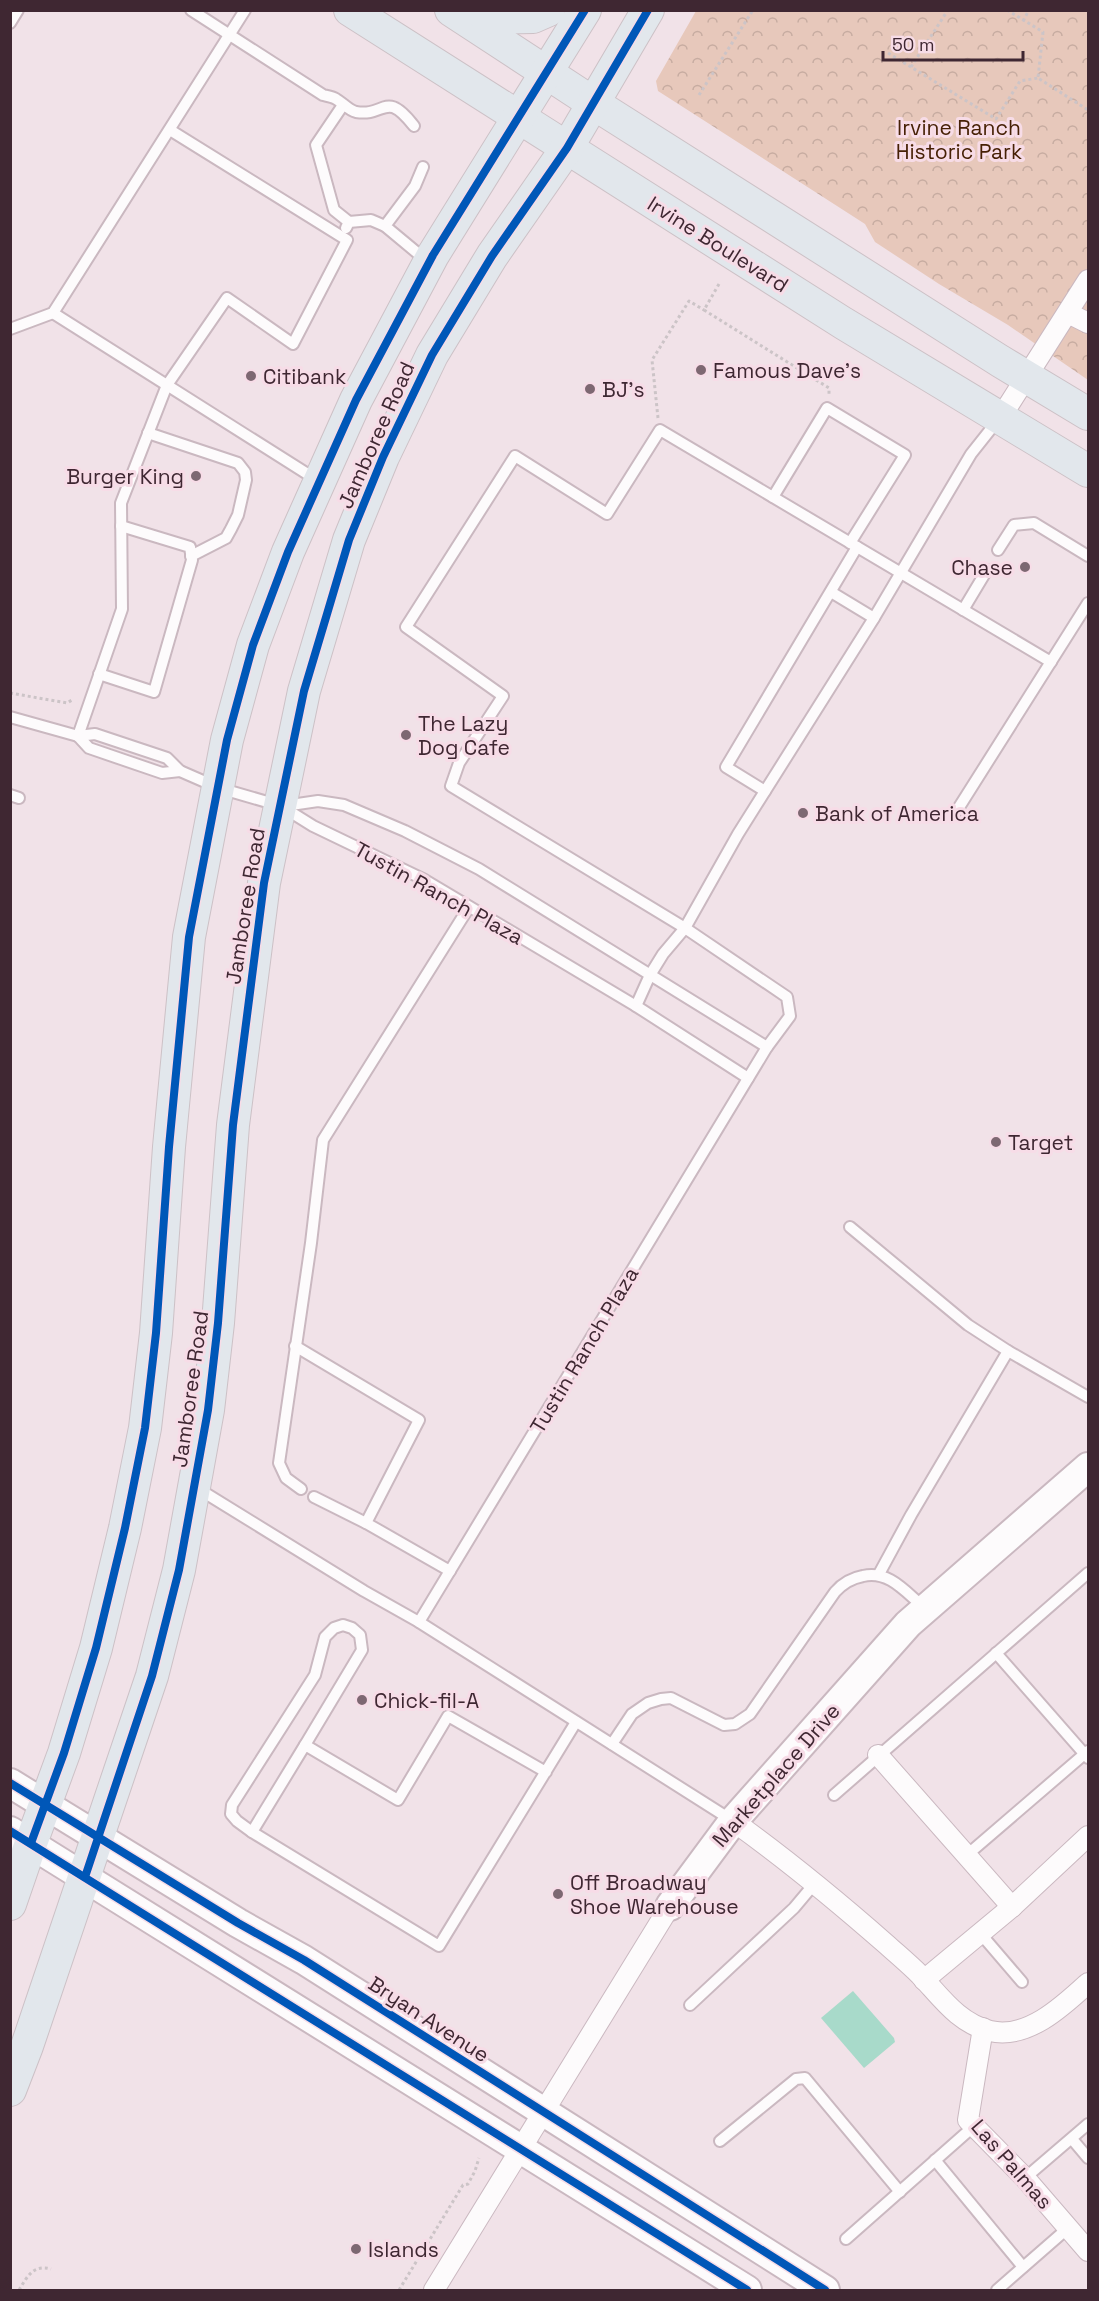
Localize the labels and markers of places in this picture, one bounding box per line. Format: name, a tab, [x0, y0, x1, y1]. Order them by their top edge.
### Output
place label: Famous Dave's	[713, 357, 861, 384]
place label: Citibank	[263, 363, 346, 390]
marker: Famous Dave's	[694, 363, 708, 377]
marker: Citibank	[244, 369, 258, 383]
place label: BJ's	[602, 376, 645, 403]
marker: BJ's	[583, 382, 597, 396]
place label: Burger King	[66, 463, 184, 490]
marker: Burger King	[189, 469, 203, 483]
place label: Chase	[951, 554, 1013, 581]
marker: Chase	[1018, 560, 1032, 574]
place label: The Lazy Dog Cafe	[418, 710, 510, 761]
marker: The Lazy Dog Cafe	[399, 728, 413, 742]
place label: Bank of America	[815, 800, 979, 827]
marker: Bank of America	[796, 806, 810, 820]
place label: Target	[1008, 1129, 1073, 1156]
marker: Target	[989, 1135, 1003, 1149]
place label: Chick-fil-A	[374, 1687, 479, 1714]
marker: Chick-fil-A	[355, 1693, 369, 1707]
place label: Off Broadway Shoe Warehouse	[570, 1869, 739, 1920]
marker: Off Broadway Shoe Warehouse	[551, 1887, 565, 1901]
place label: Islands	[368, 2236, 439, 2263]
marker: Islands	[349, 2242, 363, 2256]

